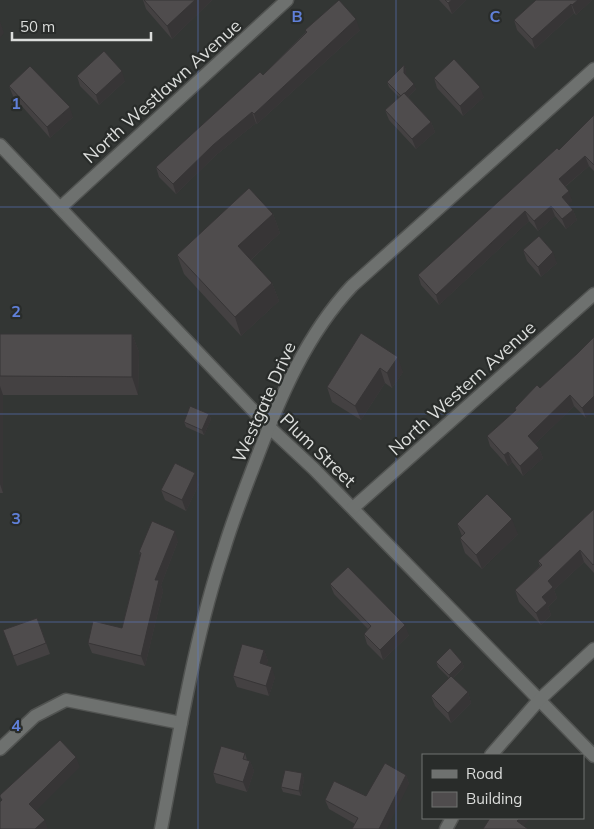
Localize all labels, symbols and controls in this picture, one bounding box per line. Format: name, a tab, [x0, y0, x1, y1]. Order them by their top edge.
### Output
text: B	[291, 6, 303, 26]
text: C	[490, 6, 501, 26]
scale bar	[12, 10, 151, 42]
street label: North Westlawn Avenue	[78, 14, 246, 168]
text: 50 m	[20, 17, 55, 36]
text: 1	[11, 93, 21, 113]
text: 2	[11, 301, 21, 321]
street label: North Western Avenue	[384, 316, 540, 460]
street label: Westgate Drive	[227, 338, 301, 466]
street label: Plum Street	[275, 408, 361, 492]
text: 3	[11, 508, 21, 528]
text: 4	[11, 715, 21, 735]
legend	[422, 754, 584, 819]
text: Road	[466, 764, 503, 783]
text: Building	[466, 789, 522, 808]

